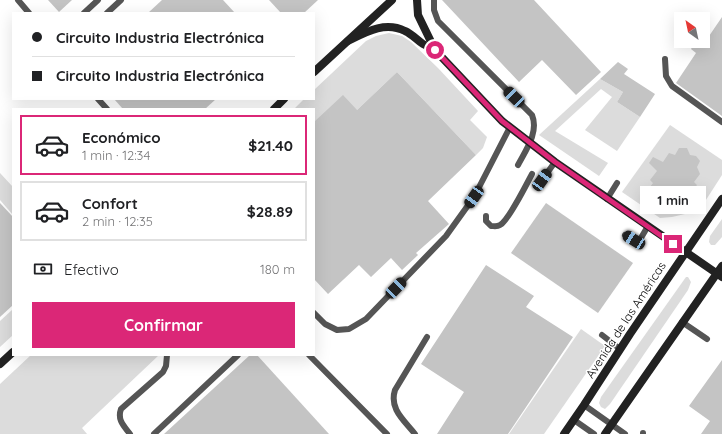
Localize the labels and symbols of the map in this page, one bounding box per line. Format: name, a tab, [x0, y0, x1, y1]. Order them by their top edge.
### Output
north arrow	[674, 12, 710, 48]
route start	[426, 41, 444, 59]
car	[501, 84, 527, 110]
car	[530, 167, 554, 193]
car	[462, 184, 486, 210]
callout: 1 min	[640, 186, 706, 214]
car	[621, 229, 647, 251]
route end	[664, 235, 682, 253]
street label: Avenida de las Américas	[582, 258, 669, 381]
car	[383, 275, 409, 301]

